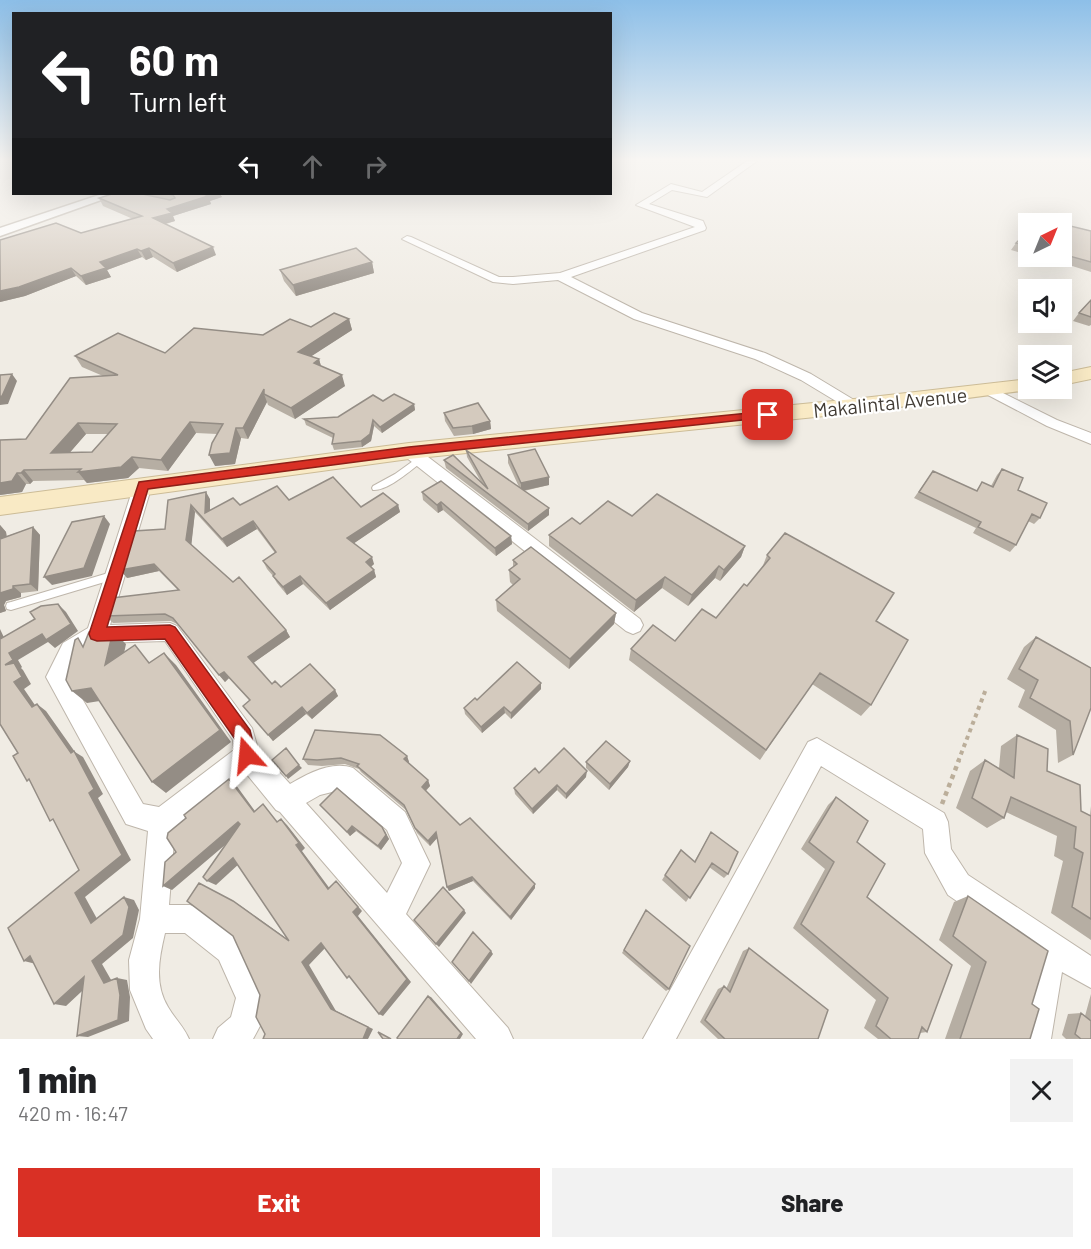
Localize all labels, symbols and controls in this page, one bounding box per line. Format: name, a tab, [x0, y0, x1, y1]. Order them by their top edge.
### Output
text: 60 m	[129, 34, 219, 84]
icon: left	[30, 36, 108, 114]
text: Turn left	[129, 85, 227, 117]
icon: left	[233, 150, 266, 183]
icon: ahead	[296, 150, 329, 183]
icon: right	[359, 150, 392, 183]
north arrow	[1018, 213, 1072, 267]
map controls	[1018, 213, 1072, 399]
button: sound	[1018, 279, 1072, 333]
button: layers	[1018, 345, 1072, 399]
street label: Makalintal Avenue	[812, 382, 968, 422]
pin	[742, 389, 793, 440]
icon: arrive	[751, 398, 784, 431]
position arrow	[215, 723, 279, 787]
text: 1 min	[18, 1057, 97, 1100]
button: close	[1010, 1059, 1073, 1122]
text: 420 m · 16:47	[18, 1101, 128, 1125]
button: Exit	[18, 1168, 540, 1237]
button: Share	[552, 1168, 1073, 1237]

